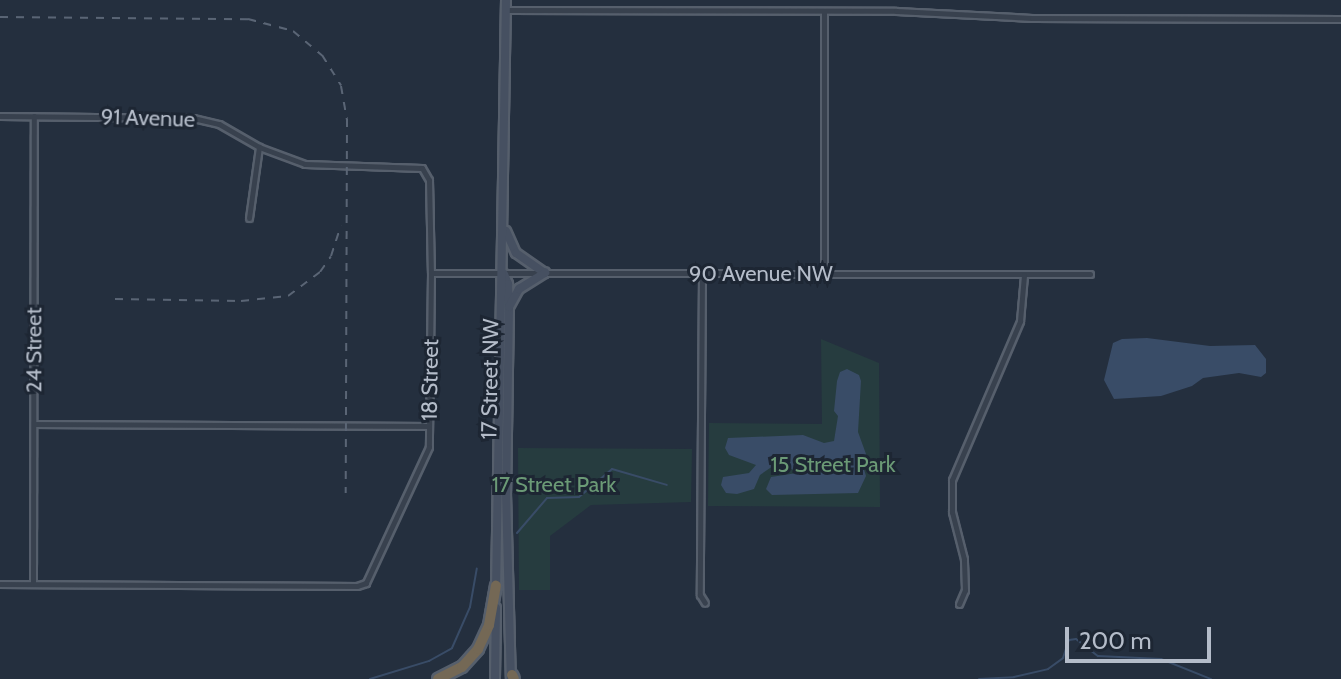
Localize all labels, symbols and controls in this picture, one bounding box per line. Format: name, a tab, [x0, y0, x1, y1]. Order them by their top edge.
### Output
street label: 91 Avenue	[100, 103, 196, 133]
street label: 90 Avenue NW	[689, 261, 833, 287]
street label: 24 Street	[21, 307, 47, 393]
street label: 17 Street NW	[476, 318, 504, 440]
street label: 18 Street	[416, 339, 444, 421]
park label: 15 Street Park	[770, 452, 896, 478]
park label: 17 Street Park	[492, 472, 616, 498]
scale bar	[1069, 611, 1215, 661]
text: 200 m	[1079, 626, 1152, 655]

